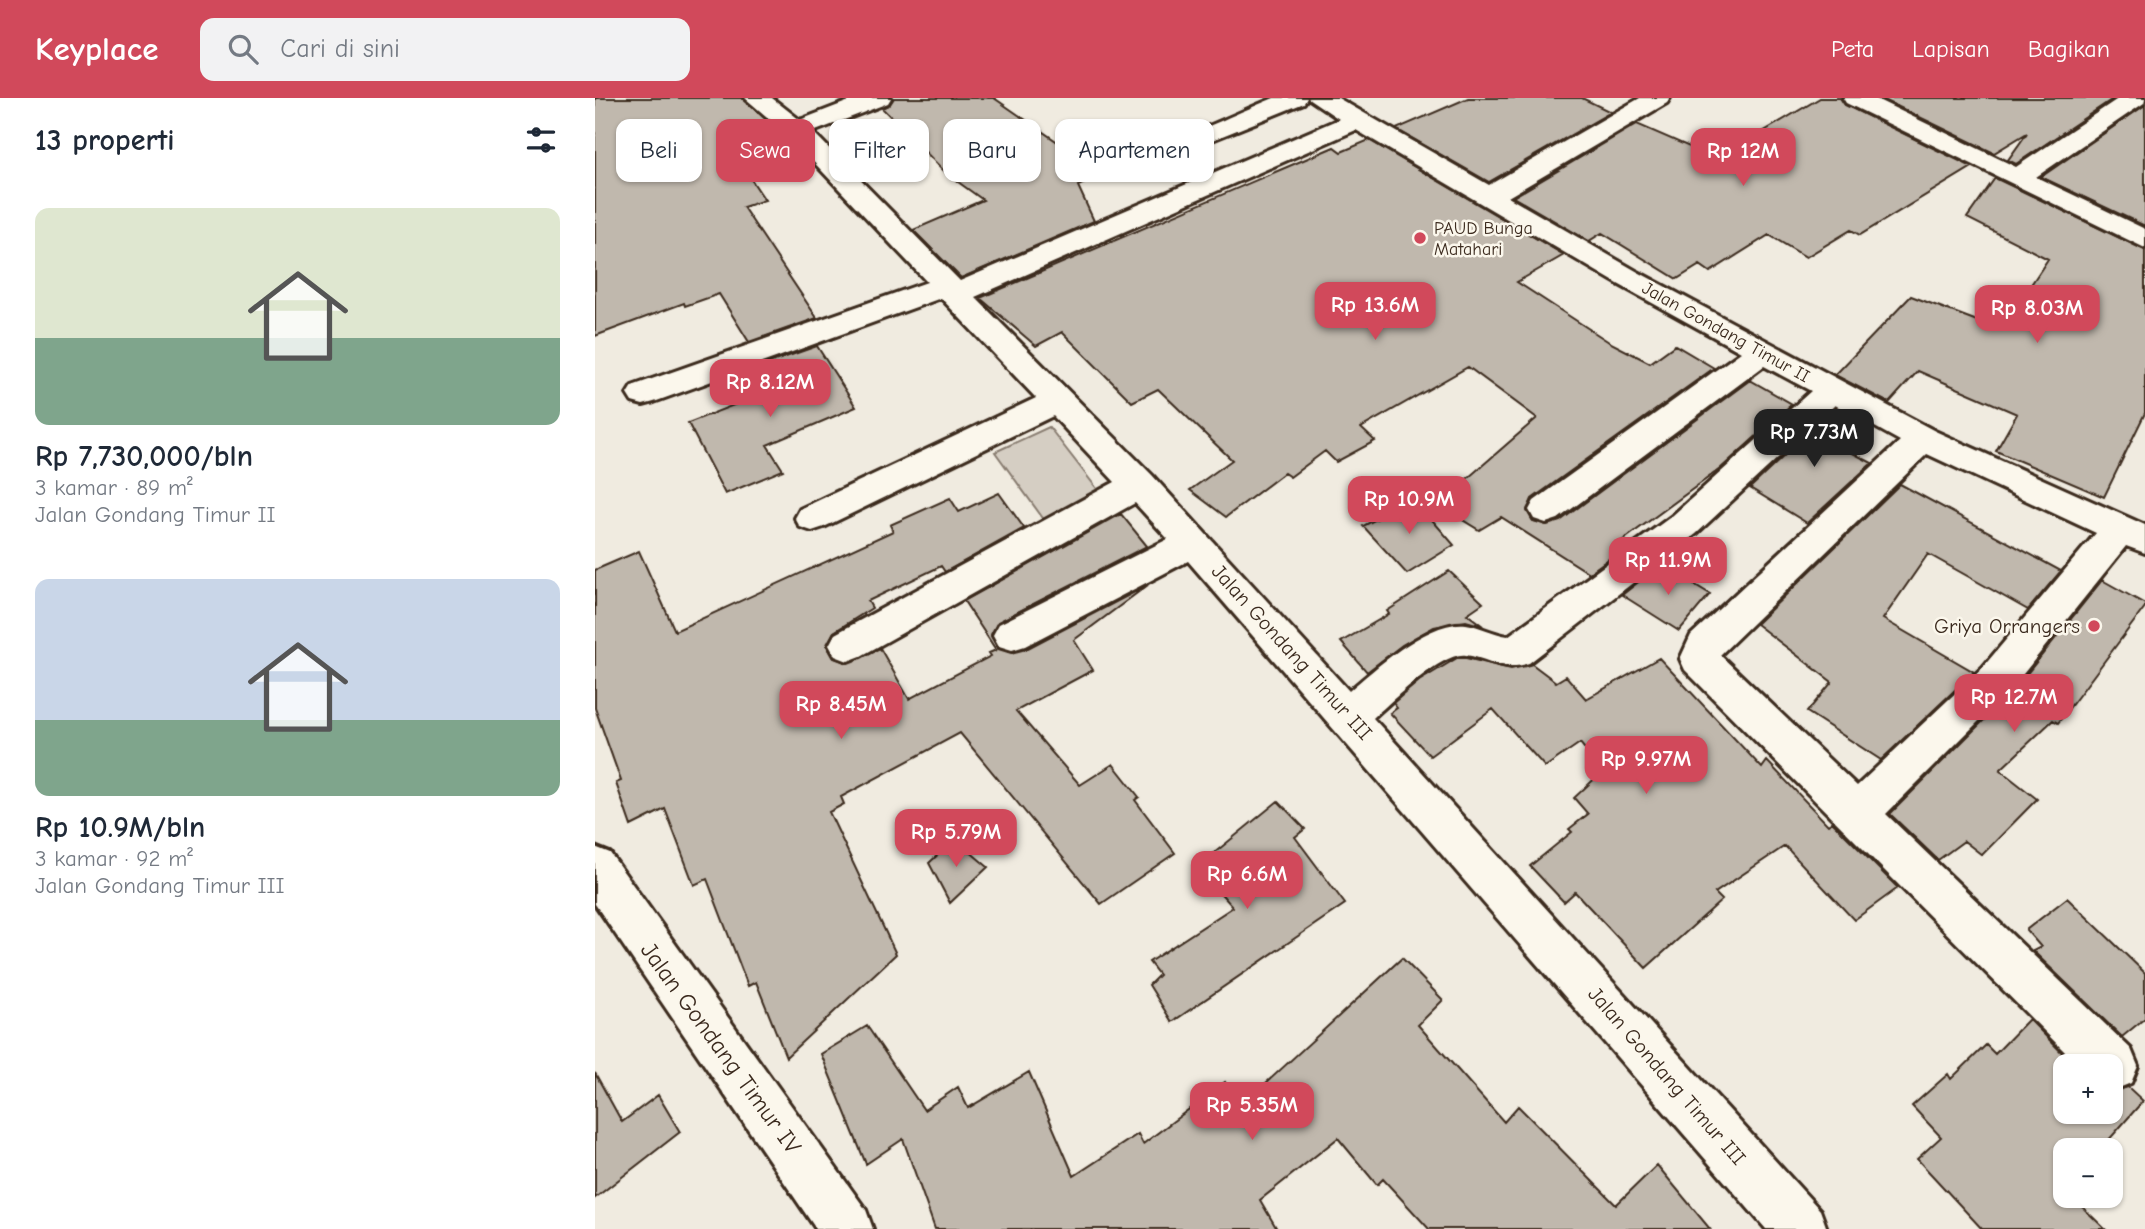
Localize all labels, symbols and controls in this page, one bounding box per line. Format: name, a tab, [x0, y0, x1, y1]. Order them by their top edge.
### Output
search box	[200, 18, 690, 81]
text: Keyplace	[35, 30, 158, 68]
icon: search	[224, 30, 262, 68]
text: Cari di sini	[280, 34, 400, 64]
text: Peta	[1831, 35, 1874, 63]
text: Lapisan	[1912, 35, 1990, 63]
text: Bagikan	[2028, 35, 2110, 63]
chip: Beli	[616, 119, 702, 182]
chip: Sewa	[716, 119, 815, 182]
chip: Filter	[829, 119, 929, 182]
chip: Baru	[943, 119, 1041, 182]
chip: Apartemen	[1055, 119, 1214, 182]
icon: filters	[522, 121, 560, 159]
text: 13 properti	[35, 123, 175, 158]
pin: Rp 12M	[1686, 129, 1800, 188]
text: Rp 12M	[1707, 137, 1779, 164]
place label: PAUD Bunga Matahari	[1434, 218, 1533, 260]
marker: PAUD Bunga Matahari	[1412, 230, 1428, 246]
icon: home	[235, 253, 361, 379]
street label: Jalan Gondang Timur II	[1638, 278, 1813, 387]
pin: Rp 13.6M	[1303, 282, 1447, 342]
pin: Rp 8.03M	[1965, 286, 2109, 345]
text: Rp 13.6M	[1331, 291, 1419, 318]
text: Rp 8.03M	[1991, 294, 2083, 321]
pin: Rp 8.12M	[698, 360, 842, 419]
text: Rp 8.12M	[726, 368, 814, 395]
pin: Rp 7.73M	[1742, 410, 1886, 469]
text: Rp 7.73M	[1770, 418, 1858, 445]
text: Rp 7,730,000/bln	[35, 439, 253, 474]
text: 3 kamar · 89 m²	[35, 474, 193, 501]
pin: Rp 10.9M	[1337, 476, 1481, 536]
text: Rp 10.9M	[1364, 485, 1454, 512]
text: Jalan Gondang Timur II	[35, 501, 276, 528]
pin: Rp 11.9M	[1596, 538, 1740, 597]
text: Rp 11.9M	[1625, 546, 1711, 573]
street label: Jalan Gondang Timur III	[1207, 559, 1377, 745]
place label: Griya Orrangers	[1934, 614, 2080, 638]
marker: Griya Orrangers	[2086, 618, 2102, 634]
icon: home	[235, 624, 361, 750]
pin: Rp 12.7M	[1942, 674, 2086, 734]
pin: Rp 8.45M	[769, 682, 913, 741]
text: Rp 12.7M	[1970, 683, 2058, 710]
text: Rp 8.45M	[795, 690, 887, 717]
pin: Rp 9.97M	[1574, 736, 1718, 796]
text: Rp 9.97M	[1601, 745, 1691, 772]
text: Rp 10.9M/bln	[35, 810, 205, 845]
pin: Rp 5.79M	[884, 810, 1028, 869]
text: Rp 5.79M	[911, 818, 1001, 845]
text: 3 kamar · 92 m²	[35, 845, 193, 872]
pin: Rp 6.6M	[1182, 852, 1312, 911]
text: Rp 6.6M	[1207, 860, 1287, 887]
text: Jalan Gondang Timur III	[35, 872, 285, 899]
street label: Jalan Gondang Timur IV	[635, 937, 807, 1159]
street label: Jalan Gondang Timur III	[1583, 982, 1751, 1170]
map controls	[2053, 1054, 2123, 1208]
button: +	[2053, 1054, 2123, 1124]
pin: Rp 5.35M	[1180, 1082, 1324, 1142]
text: Rp 5.35M	[1206, 1091, 1298, 1118]
button: −	[2053, 1138, 2123, 1208]

